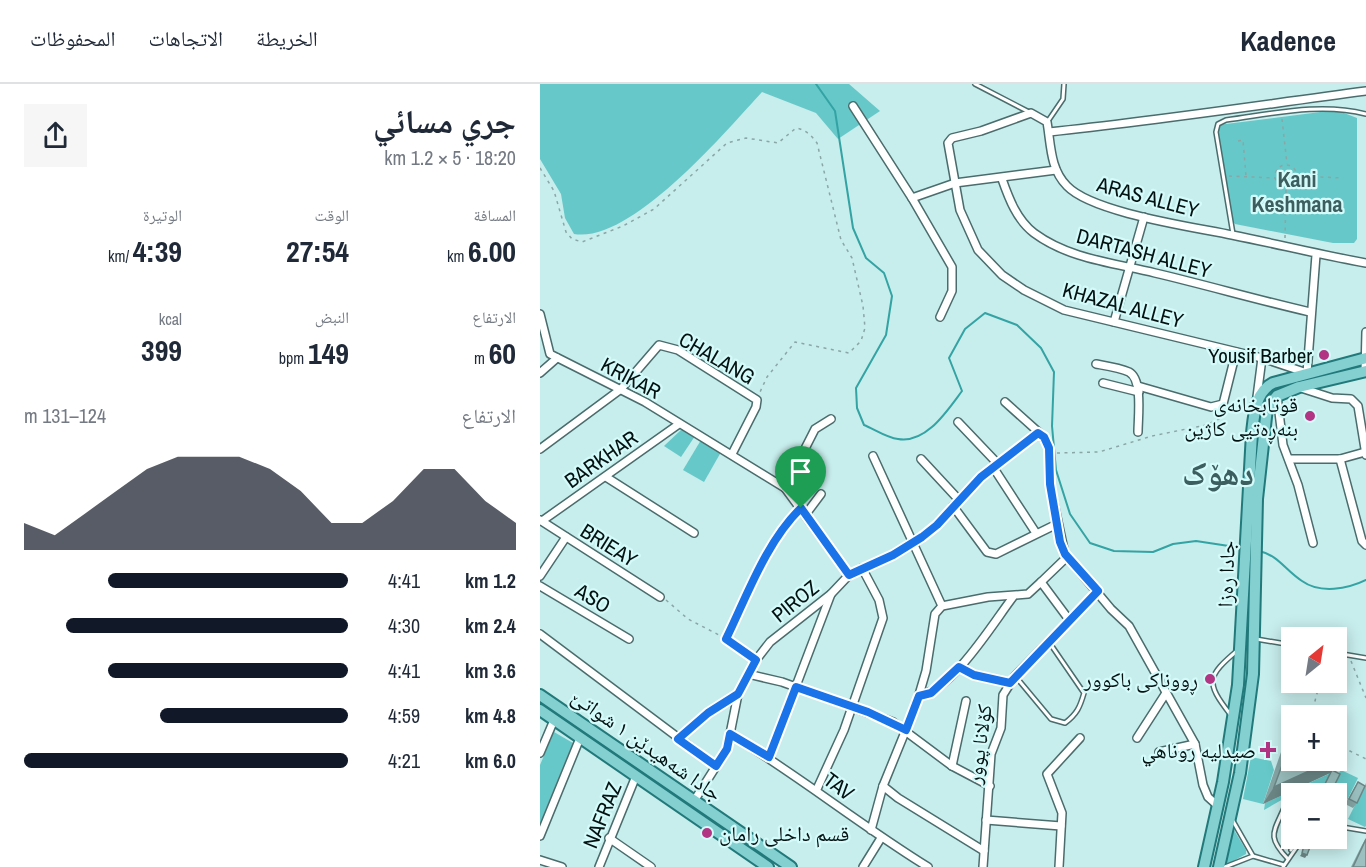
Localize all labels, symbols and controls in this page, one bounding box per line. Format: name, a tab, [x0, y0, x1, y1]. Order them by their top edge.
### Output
text: Kadence	[1240, 22, 1336, 60]
text: المحفوظات	[30, 24, 115, 53]
text: الاتجاهات	[148, 24, 223, 53]
text: الخريطة	[256, 24, 318, 53]
text: جري مسائي	[373, 99, 516, 143]
button: share	[24, 104, 87, 167]
text: 18:20 · 5 × 1.2 km	[384, 144, 516, 171]
district label: Kani Keshmana	[1251, 164, 1343, 219]
street label: ARAS ALLEY	[1093, 169, 1203, 225]
text: الوتيرة	[143, 204, 182, 226]
text: الوقت	[315, 204, 349, 226]
text: المسافة	[474, 204, 516, 226]
street label: DARTASH ALLEY	[1074, 221, 1215, 285]
text: 4:39	[133, 231, 182, 271]
text: 27:54	[286, 231, 349, 271]
text: 6.00	[468, 231, 516, 271]
text: /km	[108, 245, 133, 267]
text: km	[447, 245, 468, 267]
street label: KHAZAL ALLEY	[1059, 275, 1187, 335]
text: النبض	[315, 306, 349, 328]
text: الارتفاع	[472, 306, 516, 328]
text: kcal	[159, 308, 182, 330]
street label: CHALANG	[674, 325, 760, 391]
text: 399	[141, 330, 182, 370]
text: 149	[308, 333, 349, 373]
text: 60	[489, 333, 516, 373]
place label: Yousif Barber	[1208, 341, 1312, 370]
text: bpm	[279, 347, 308, 369]
text: m	[474, 347, 489, 369]
marker: Yousif Barber	[1317, 348, 1331, 362]
street label: KRIKAR	[596, 350, 666, 406]
place label: قوتابخانەی بنەڕەتیی کاژین	[1184, 390, 1298, 445]
text: 124–131 m	[24, 402, 106, 429]
text: الارتفاع	[461, 402, 516, 429]
marker: قوتابخانەی بنەڕەتیی کاژین	[1303, 409, 1317, 423]
street label: BARKHAR	[559, 423, 643, 495]
pin	[775, 446, 826, 508]
district label: دھۆک	[1182, 451, 1254, 495]
icon: arrive	[784, 455, 817, 488]
street label: BRIEAY	[575, 516, 643, 574]
street label: جادا ره‌زا	[1210, 540, 1242, 608]
text: 4:41	[388, 567, 420, 594]
text: 1.2 km	[465, 567, 516, 594]
street label: PIROZ	[765, 573, 825, 629]
street label: ASO	[569, 576, 616, 620]
text: 4:30	[388, 612, 420, 639]
text: 2.4 km	[465, 612, 516, 639]
north arrow	[1281, 627, 1347, 693]
map controls	[1281, 627, 1347, 849]
text: 4:41	[388, 657, 420, 684]
text: 3.6 km	[465, 657, 516, 684]
place label: ڕووناکی باکوور	[1083, 665, 1198, 696]
marker: ڕووناکی باکوور	[1203, 672, 1217, 686]
street label: جادا شەهیدێن ١ شواتێ	[566, 682, 728, 808]
text: 4:59	[388, 702, 420, 729]
text: 4.8 km	[465, 702, 516, 729]
street label: کۆلانا پوور	[959, 702, 999, 787]
button: +	[1281, 705, 1347, 771]
place label: صيدليه روناهي	[1142, 736, 1256, 767]
marker: صيدليه روناهي	[1261, 743, 1275, 757]
text: 4:21	[388, 747, 420, 774]
text: 6.0 km	[465, 747, 516, 774]
street label: TAV	[818, 765, 861, 807]
street label: NAFRAZ	[576, 777, 629, 852]
button: −	[1281, 783, 1347, 849]
place label: قسم داخلی رامان	[719, 819, 849, 848]
marker: قسم داخلی رامان	[700, 826, 714, 840]

